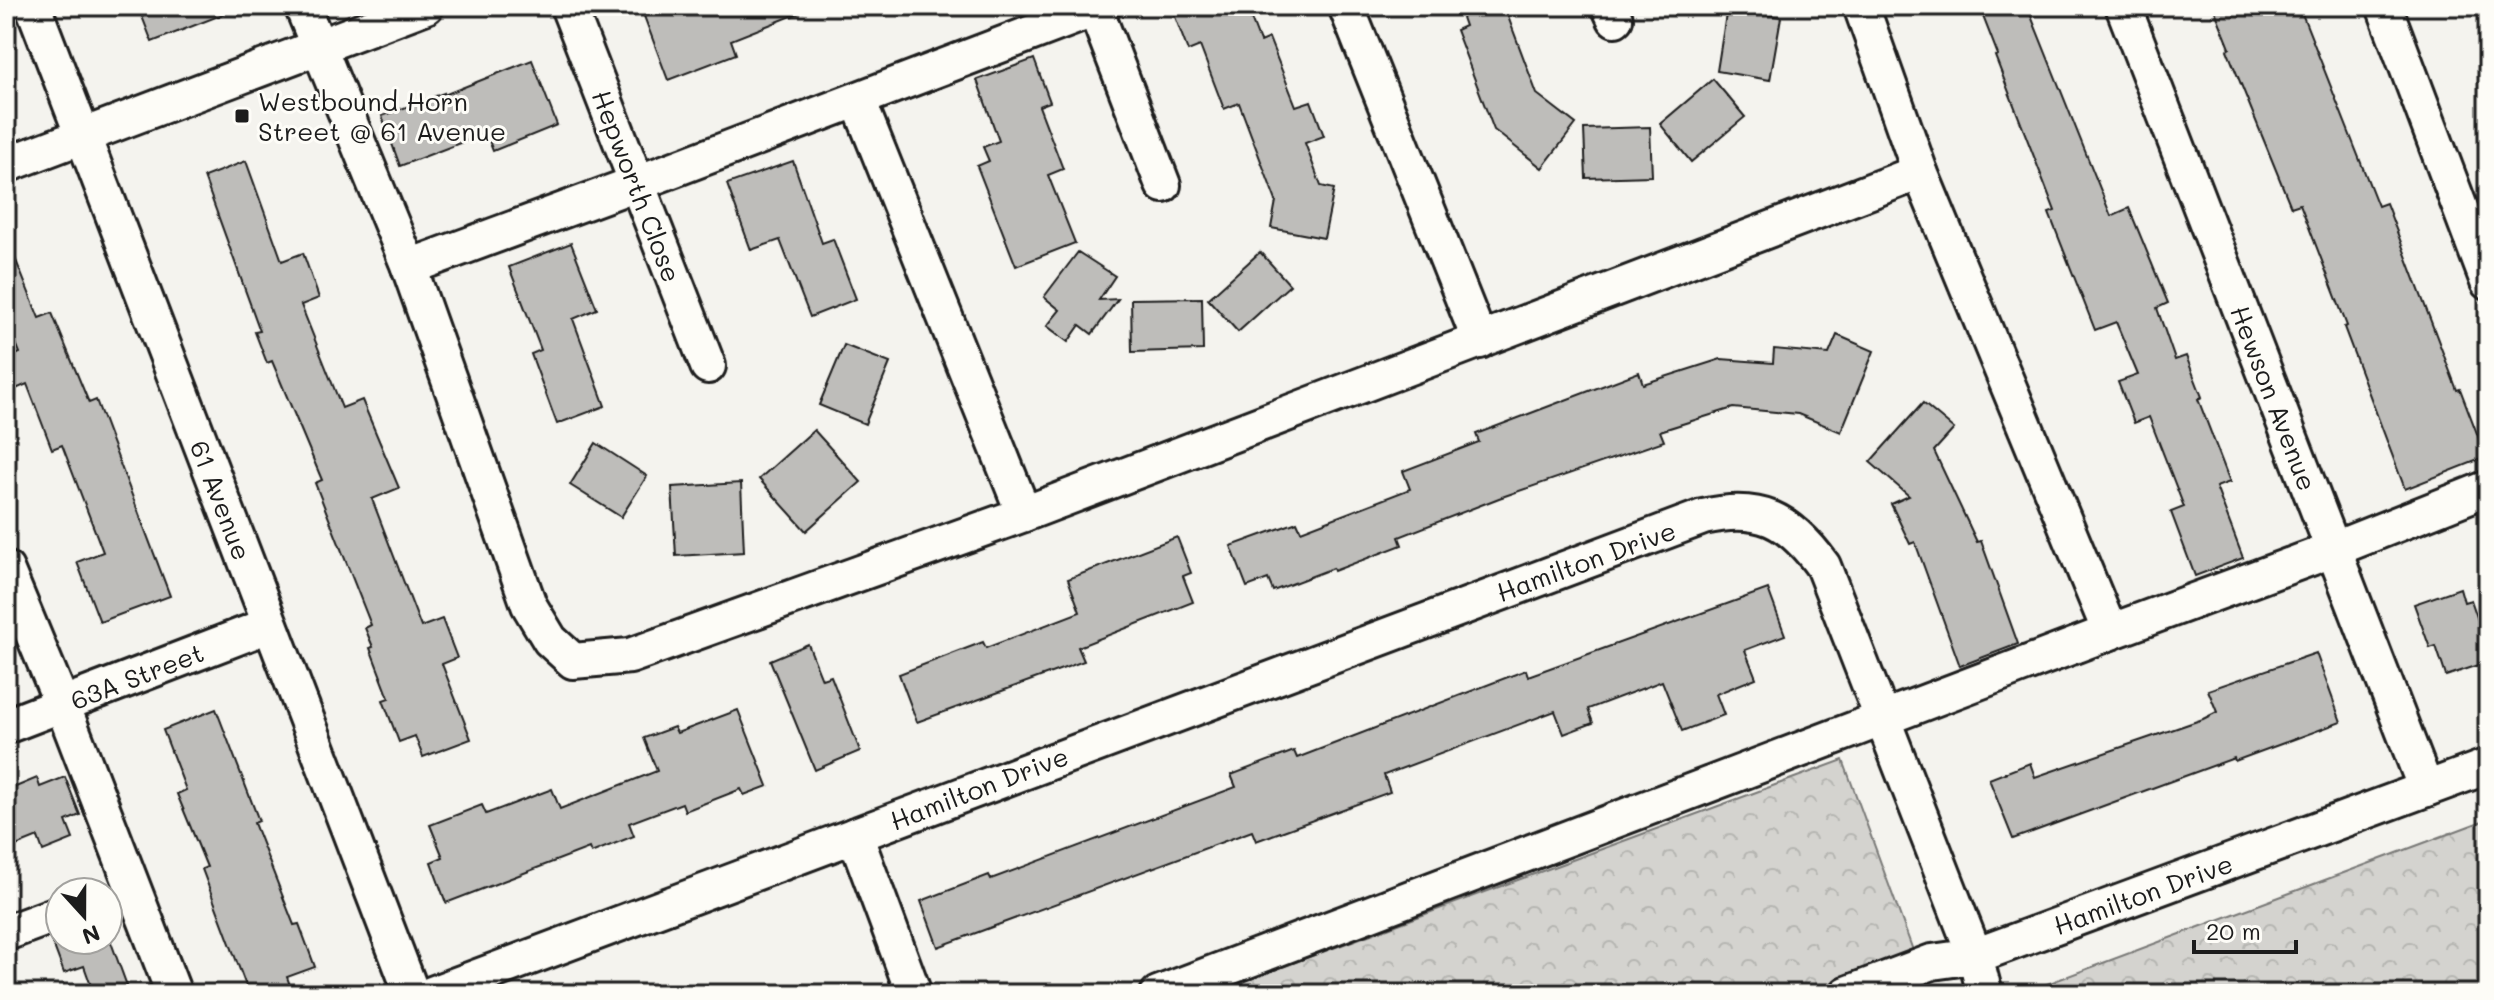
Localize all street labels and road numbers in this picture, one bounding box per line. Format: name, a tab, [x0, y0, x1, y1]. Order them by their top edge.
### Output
street label: Hepworth Close	[585, 85, 689, 287]
street label: Hewson Avenue	[2223, 301, 2325, 495]
street label: 61 Avenue	[183, 435, 259, 565]
street label: Hamilton Drive	[1492, 513, 1680, 609]
street label: 63A Street	[66, 635, 208, 717]
street label: Hamilton Drive	[885, 738, 1073, 838]
street label: Hamilton Drive	[2049, 846, 2237, 942]

